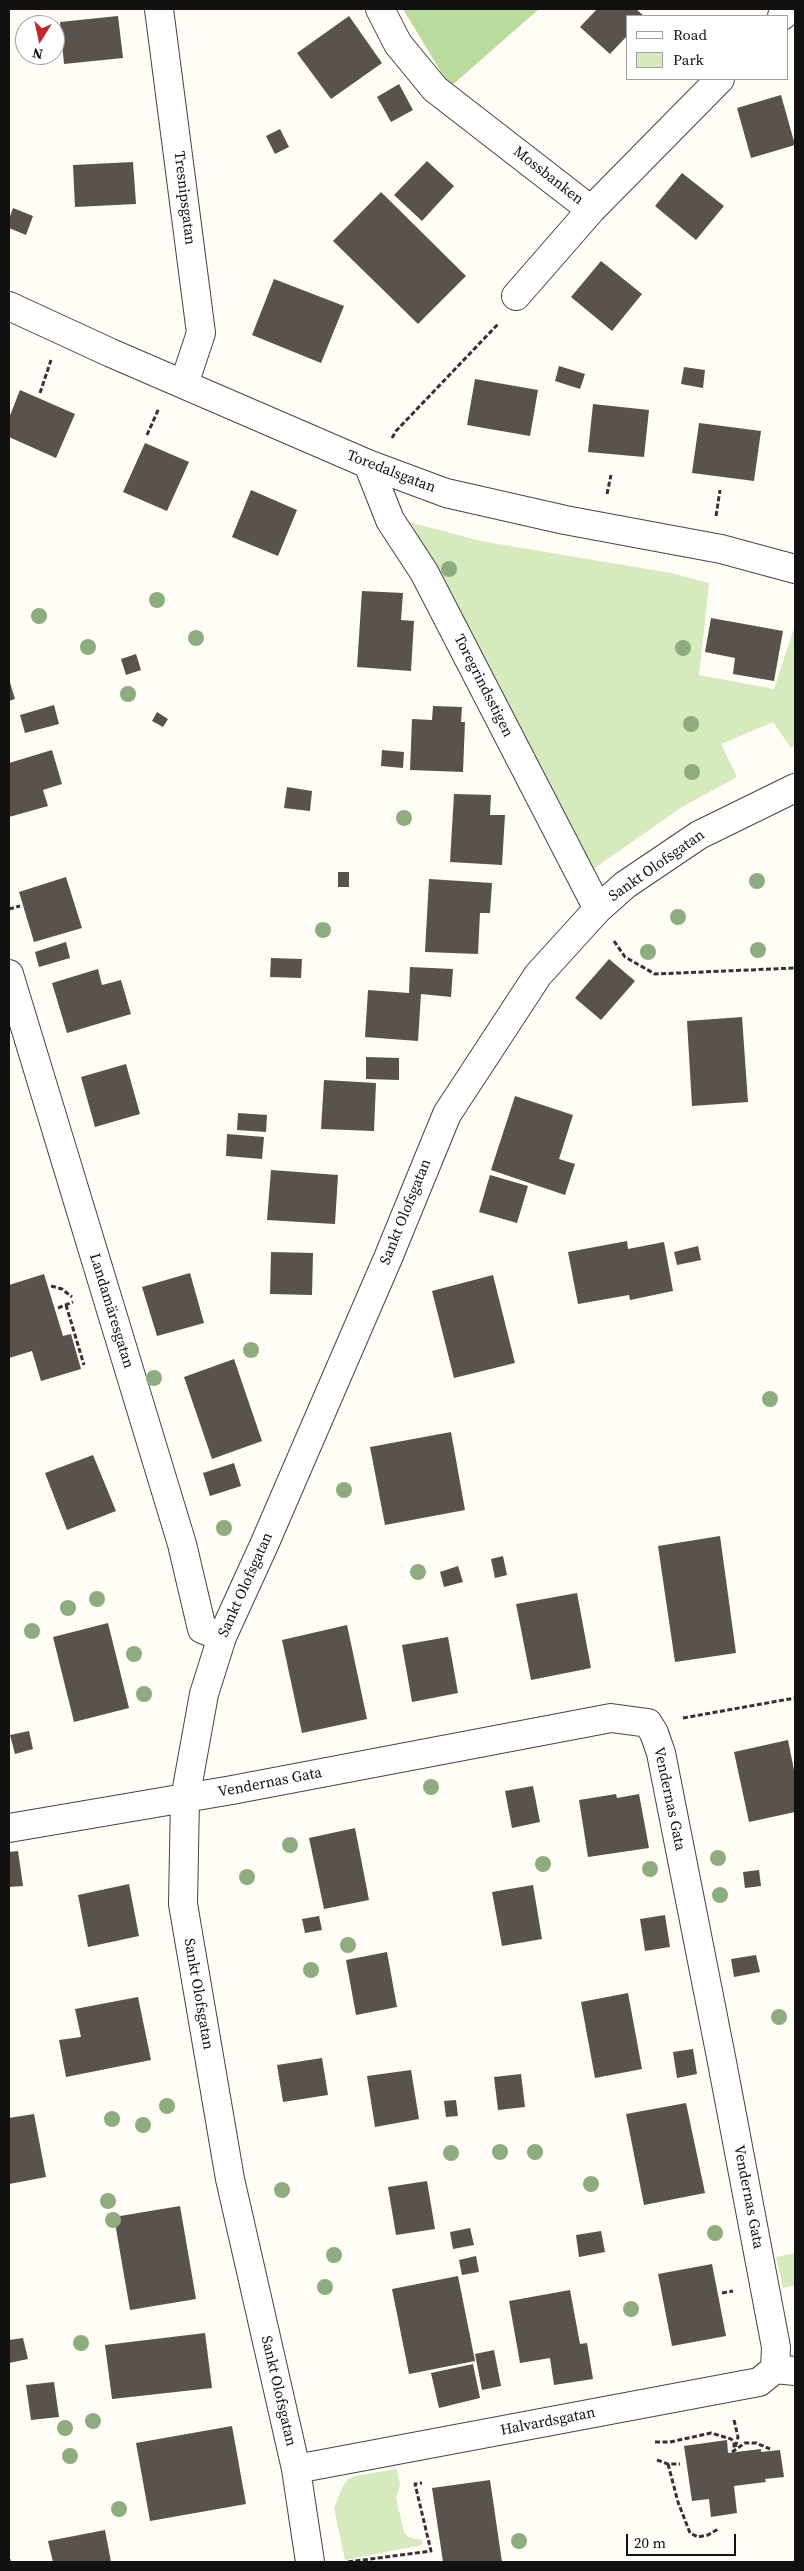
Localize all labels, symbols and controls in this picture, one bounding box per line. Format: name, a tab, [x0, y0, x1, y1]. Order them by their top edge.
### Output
north arrow	[15, 15, 65, 65]
legend	[626, 15, 789, 80]
text: Road	[673, 24, 707, 45]
text: N	[31, 43, 44, 65]
text: Park	[673, 49, 704, 70]
street label: Mossbanken	[509, 143, 587, 209]
street label: Tresnipsgatan	[169, 150, 199, 246]
street label: Toredalsgatan	[344, 447, 438, 497]
street label: Toregrindsstigen	[449, 632, 517, 740]
street label: Sankt Olofsgatan	[606, 826, 708, 906]
street label: Sankt Olofsgatan	[377, 1156, 435, 1268]
street label: Landamäresgatan	[85, 1251, 137, 1371]
street label: Sankt Olofsgatan	[215, 1530, 277, 1640]
street label: Vendernas Gata	[649, 1746, 689, 1852]
street label: Vendernas Gata	[217, 1764, 323, 1802]
street label: Sankt Olofsgatan	[179, 1937, 217, 2051]
street label: Vendernas Gata	[729, 2144, 767, 2250]
street label: Sankt Olofsgatan	[257, 2334, 299, 2448]
street label: Halvardsgatan	[499, 2404, 597, 2440]
scale bar	[629, 2524, 739, 2556]
text: 20 m	[634, 2532, 666, 2553]

